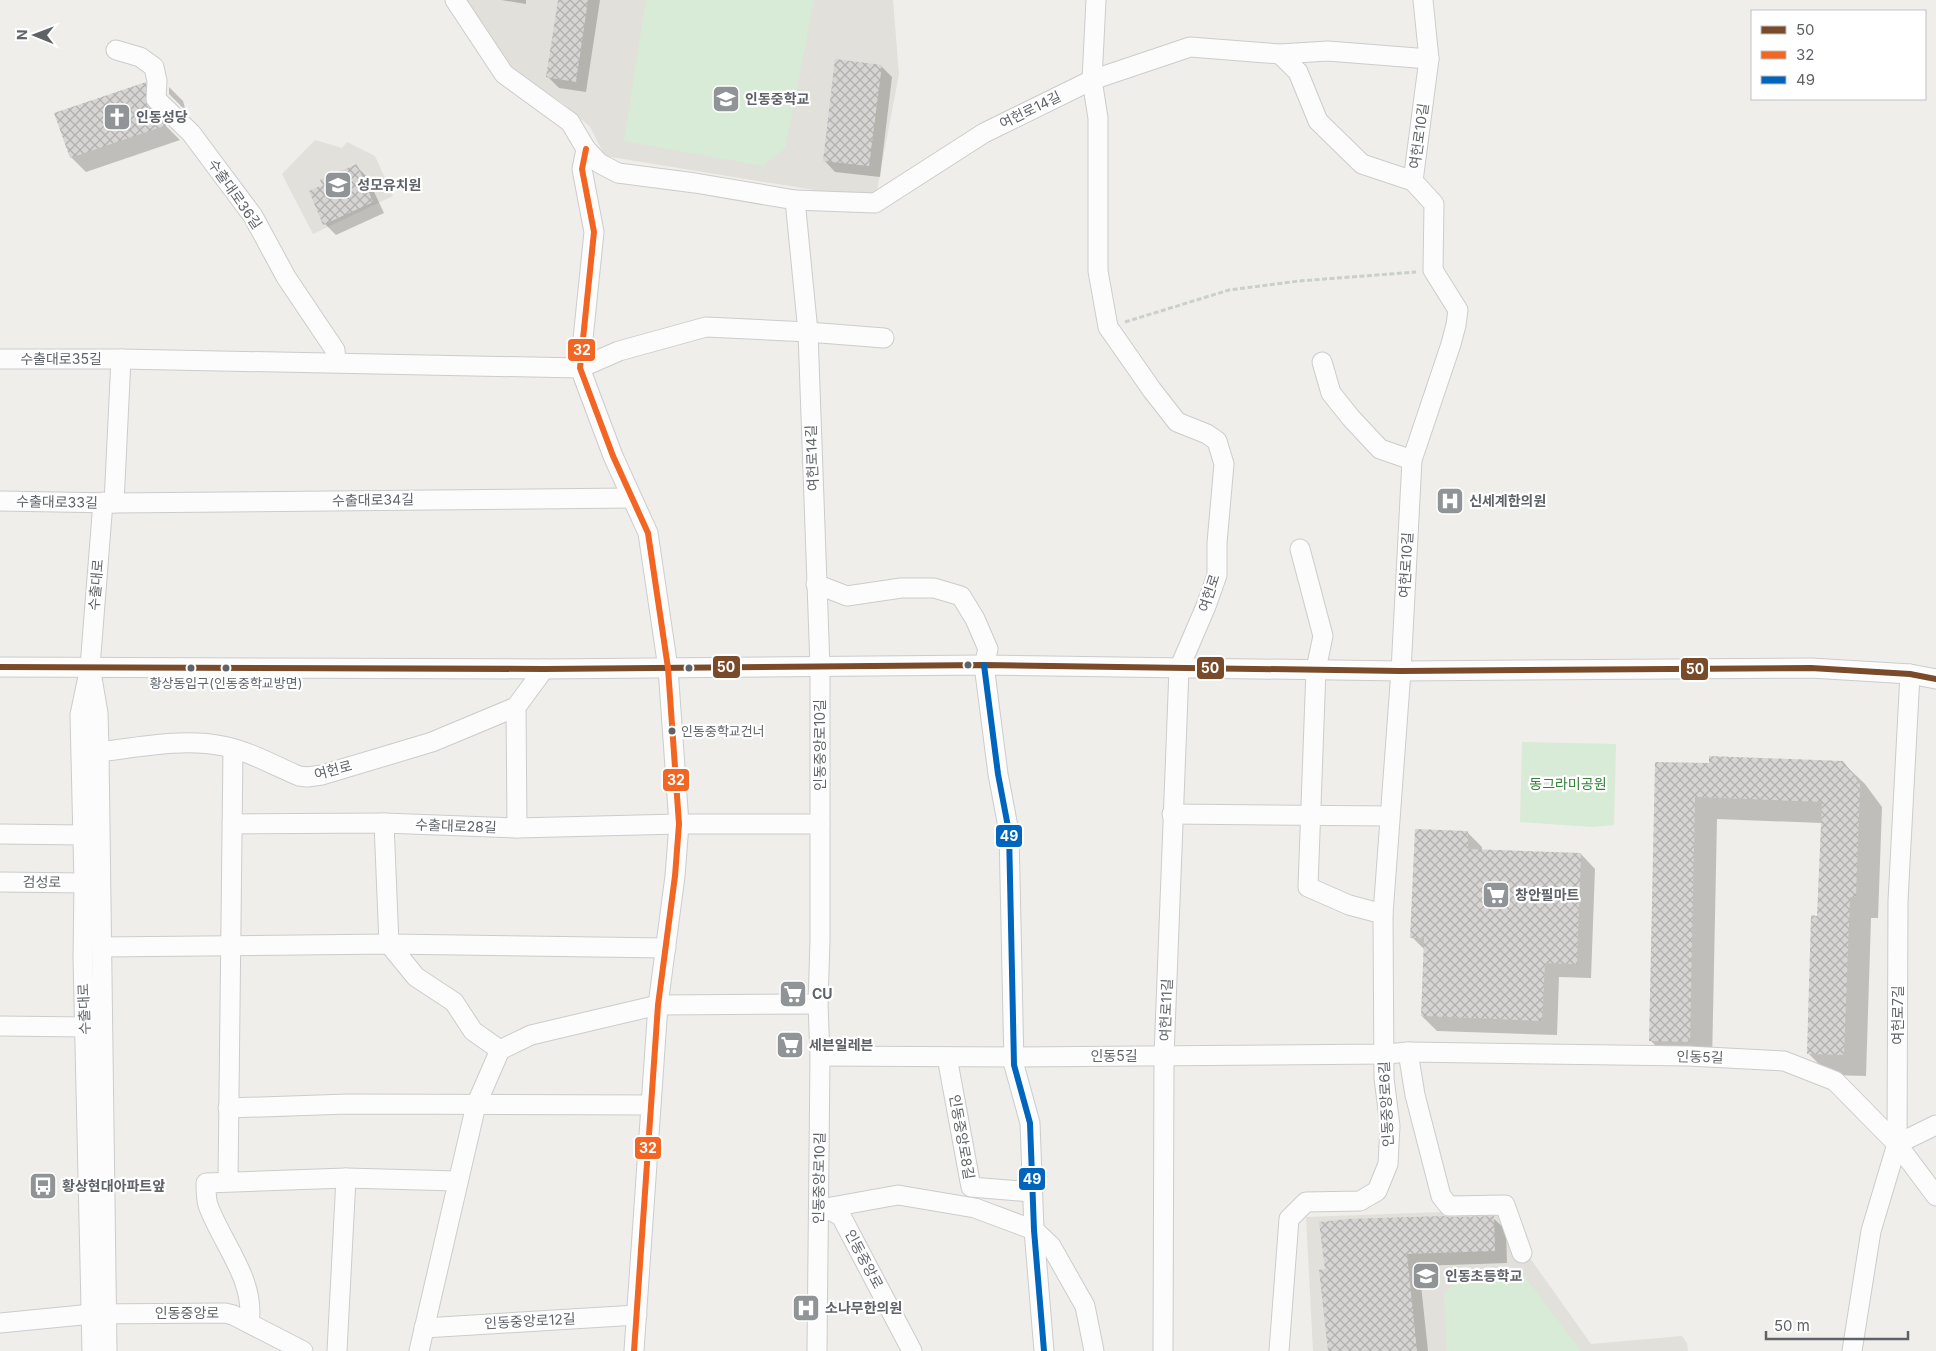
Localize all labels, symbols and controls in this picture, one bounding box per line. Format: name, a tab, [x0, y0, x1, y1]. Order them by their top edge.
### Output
north arrow	[10, 10, 60, 60]
legend	[1751, 10, 1926, 100]
text: 50	[1796, 20, 1815, 39]
text: N	[13, 29, 30, 40]
text: 32	[1796, 45, 1814, 64]
text: 49	[1796, 70, 1815, 89]
school or university icon: 인동중학교	[711, 84, 741, 114]
street label: 여헌로14길	[996, 87, 1063, 132]
place label: 인동중학교	[745, 90, 810, 107]
church icon: 인동성당	[102, 102, 132, 132]
street label: 여헌로10길	[1405, 102, 1432, 170]
place label: 인동성당	[136, 108, 188, 125]
street label: 수출대로36길	[205, 155, 266, 232]
school or university icon: 성모유치원	[323, 170, 353, 200]
place label: 성모유치원	[357, 176, 421, 193]
line badge: 32	[567, 338, 596, 362]
text: 32	[573, 341, 591, 358]
street label: 수출대로35길	[20, 350, 102, 367]
street label: 여헌로14길	[802, 425, 821, 491]
hospital icon: 신세계한의원	[1435, 486, 1465, 516]
street label: 수출대로34길	[332, 490, 414, 509]
street label: 수출대로33길	[16, 492, 98, 511]
place label: 신세계한의원	[1469, 492, 1546, 509]
street label: 여헌로10길	[1395, 532, 1416, 598]
street label: 수출대로	[85, 558, 106, 611]
street label: 여헌로	[1194, 572, 1223, 614]
line badge: 50	[712, 655, 741, 679]
line badge: 50	[1196, 656, 1225, 680]
line badge: 50	[1680, 657, 1709, 681]
text: 50	[717, 658, 735, 675]
text: 50	[1201, 659, 1219, 676]
unlabelled marker	[963, 660, 973, 670]
text: 50	[1686, 660, 1704, 677]
unlabelled marker	[186, 663, 196, 673]
marker: 황상동입구(인동중학교방면)	[221, 663, 231, 673]
unlabelled marker	[684, 663, 694, 673]
place label: 황상동입구(인동중학교방면)	[149, 675, 303, 691]
street label: 인동중앙로10길	[811, 699, 828, 791]
place label: 인동중학교건너	[681, 723, 765, 739]
marker: 인동중학교건너	[667, 726, 677, 736]
street label: 여헌로	[312, 756, 354, 783]
line badge: 32	[662, 768, 690, 792]
text: 32	[667, 771, 685, 788]
park label: 동그라미공원	[1529, 775, 1607, 792]
street label: 수출대로28길	[415, 816, 497, 835]
line badge: 49	[995, 824, 1023, 848]
text: 49	[1000, 827, 1018, 844]
street label: 검성로	[23, 873, 62, 890]
supermarket icon: 창안필마트	[1481, 880, 1511, 910]
place label: 창안필마트	[1515, 886, 1580, 903]
street label: 여헌로11길	[1156, 978, 1175, 1042]
supermarket icon: CU	[778, 979, 808, 1009]
street label: 수출대로	[74, 983, 93, 1035]
place label: CU	[812, 985, 833, 1002]
street label: 여헌로7길	[1889, 985, 1906, 1045]
supermarket icon: 세븐일레븐	[775, 1030, 805, 1060]
place label: 세븐일레븐	[809, 1036, 874, 1053]
street label: 인동5길	[1090, 1047, 1138, 1064]
street label: 인동5길	[1676, 1047, 1724, 1066]
street label: 인동중앙로6길	[1375, 1061, 1396, 1147]
street label: 인동중앙로8길	[947, 1093, 978, 1181]
street label: 인동중앙로10길	[809, 1132, 828, 1224]
line badge: 32	[634, 1136, 662, 1160]
text: 32	[639, 1139, 657, 1156]
line badge: 49	[1018, 1167, 1046, 1191]
text: 49	[1023, 1170, 1041, 1187]
bus stop icon: 황상현대아파트앞	[28, 1171, 58, 1201]
place label: 황상현대아파트앞	[62, 1177, 165, 1194]
street label: 인동중앙로	[842, 1226, 887, 1291]
school or university icon: 인동초등학교	[1411, 1261, 1441, 1291]
place label: 인동초등학교	[1445, 1267, 1522, 1284]
hospital icon: 소나무한의원	[791, 1293, 821, 1323]
place label: 소나무한의원	[825, 1299, 902, 1316]
street label: 인동중앙로	[155, 1304, 219, 1321]
scale bar	[1766, 1308, 1908, 1340]
street label: 인동중앙로12길	[484, 1310, 576, 1331]
text: 50 m	[1774, 1316, 1810, 1335]

